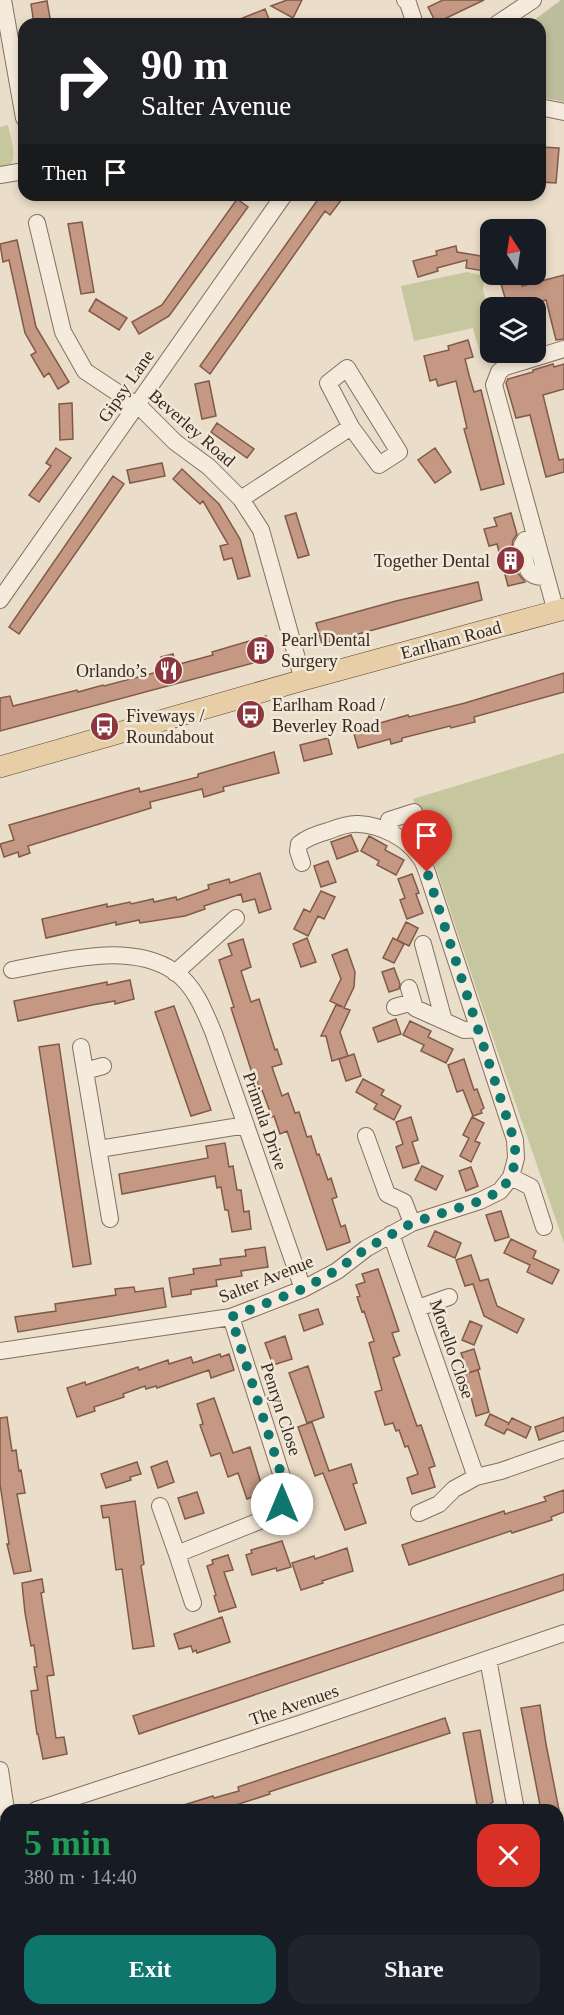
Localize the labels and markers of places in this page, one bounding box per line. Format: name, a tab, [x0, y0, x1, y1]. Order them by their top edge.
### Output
building icon: Together Dental	[495, 545, 527, 577]
place label: Together Dental	[374, 551, 490, 571]
place label: Pearl Dental Surgery	[281, 630, 370, 671]
building icon: Pearl Dental Surgery	[244, 634, 276, 666]
restaurant icon: Orlando’s	[152, 655, 184, 687]
place label: Orlando’s	[76, 661, 147, 681]
place label: Earlham Road / Beverley Road	[272, 695, 385, 736]
bus stop icon: Earlham Road / Beverley Road	[235, 699, 267, 731]
place label: Fiveways / Roundabout	[126, 706, 214, 747]
bus stop icon: Fiveways / Roundabout	[89, 710, 121, 742]
pin	[401, 810, 452, 872]

